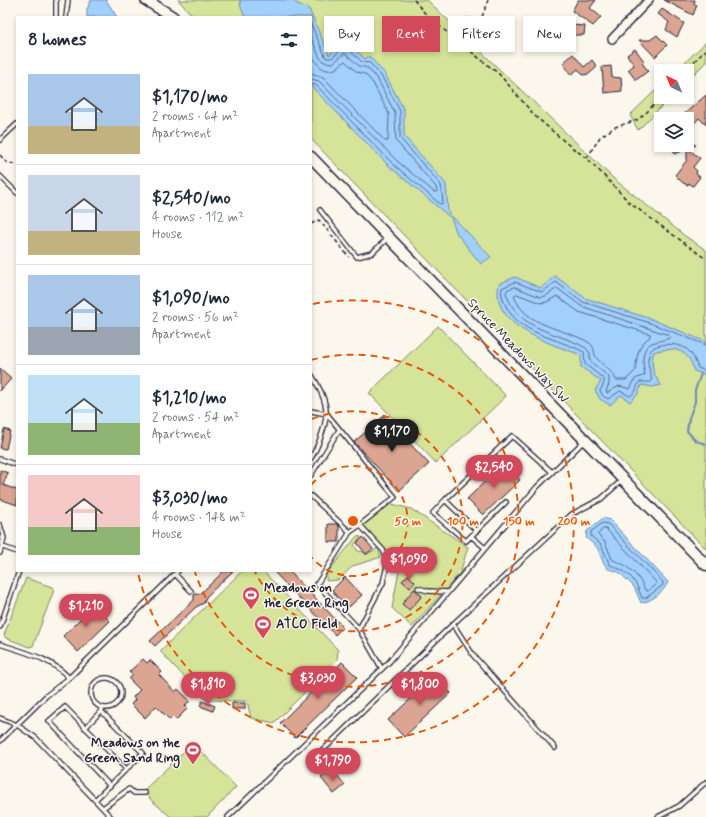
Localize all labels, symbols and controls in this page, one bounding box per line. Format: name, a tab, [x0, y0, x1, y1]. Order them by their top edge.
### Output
chip: Buy	[324, 16, 374, 52]
chip: Rent	[382, 16, 440, 52]
chip: Filters	[448, 16, 515, 52]
chip: New	[523, 16, 576, 52]
text: 8 homes	[28, 29, 87, 51]
icon: filters	[278, 29, 300, 51]
north arrow	[654, 64, 694, 104]
map controls	[654, 64, 694, 152]
text: $1,170/mo	[152, 86, 228, 108]
icon: home	[60, 90, 108, 138]
text: 2 rooms · 64 m²	[152, 108, 238, 125]
button: layers	[654, 112, 694, 152]
text: Apartment	[152, 125, 211, 142]
text: $2,540/mo	[152, 187, 231, 209]
icon: home	[60, 191, 108, 239]
text: 4 rooms · 112 m²	[152, 209, 244, 226]
text: House	[152, 226, 183, 243]
text: $1,090/mo	[152, 287, 230, 309]
icon: home	[60, 291, 108, 339]
street label: Spruce Meadows Way SW	[463, 295, 573, 407]
text: 2 rooms · 56 m²	[152, 309, 239, 326]
text: Apartment	[152, 326, 211, 343]
text: $1,210/mo	[152, 387, 227, 409]
icon: home	[60, 391, 108, 439]
text: 2 rooms · 54 m²	[152, 409, 239, 426]
pin: $1,170	[359, 419, 425, 453]
text: $1,170	[374, 423, 410, 440]
text: Apartment	[152, 426, 211, 443]
pin: $2,540	[461, 455, 527, 489]
text: $2,540	[475, 459, 513, 476]
text: $3,030/mo	[152, 487, 228, 509]
icon: home	[60, 491, 108, 539]
text: 4 rooms · 148 m²	[152, 509, 246, 526]
centre of rings	[346, 514, 360, 528]
text: 50 m	[395, 514, 422, 530]
text: 100 m	[447, 514, 480, 530]
text: 150 m	[503, 514, 535, 530]
text: 200 m	[558, 514, 591, 530]
text: House	[152, 526, 183, 543]
pin: $1,090	[376, 547, 442, 581]
text: $1,090	[390, 551, 428, 568]
place label: Meadows on the Green Ring	[263, 580, 349, 614]
sports icon: Meadows on the Green Ring	[241, 585, 261, 610]
pin: $1,210	[53, 594, 119, 628]
text: $1,210	[68, 598, 104, 615]
sports icon: ATCO Field	[253, 614, 273, 639]
place label: ATCO Field	[276, 616, 338, 633]
pin: $3,030	[285, 666, 351, 700]
text: $3,030	[300, 670, 336, 687]
pin: $1,810	[175, 672, 241, 706]
pin: $1,800	[387, 672, 453, 706]
text: $1,810	[190, 676, 226, 693]
text: $1,800	[401, 676, 439, 693]
place label: Meadows on the Green Sand Ring	[84, 735, 181, 769]
sports icon: Meadows on the Green Sand Ring	[183, 740, 203, 765]
pin: $1,790	[300, 748, 366, 782]
text: $1,790	[315, 752, 351, 769]

